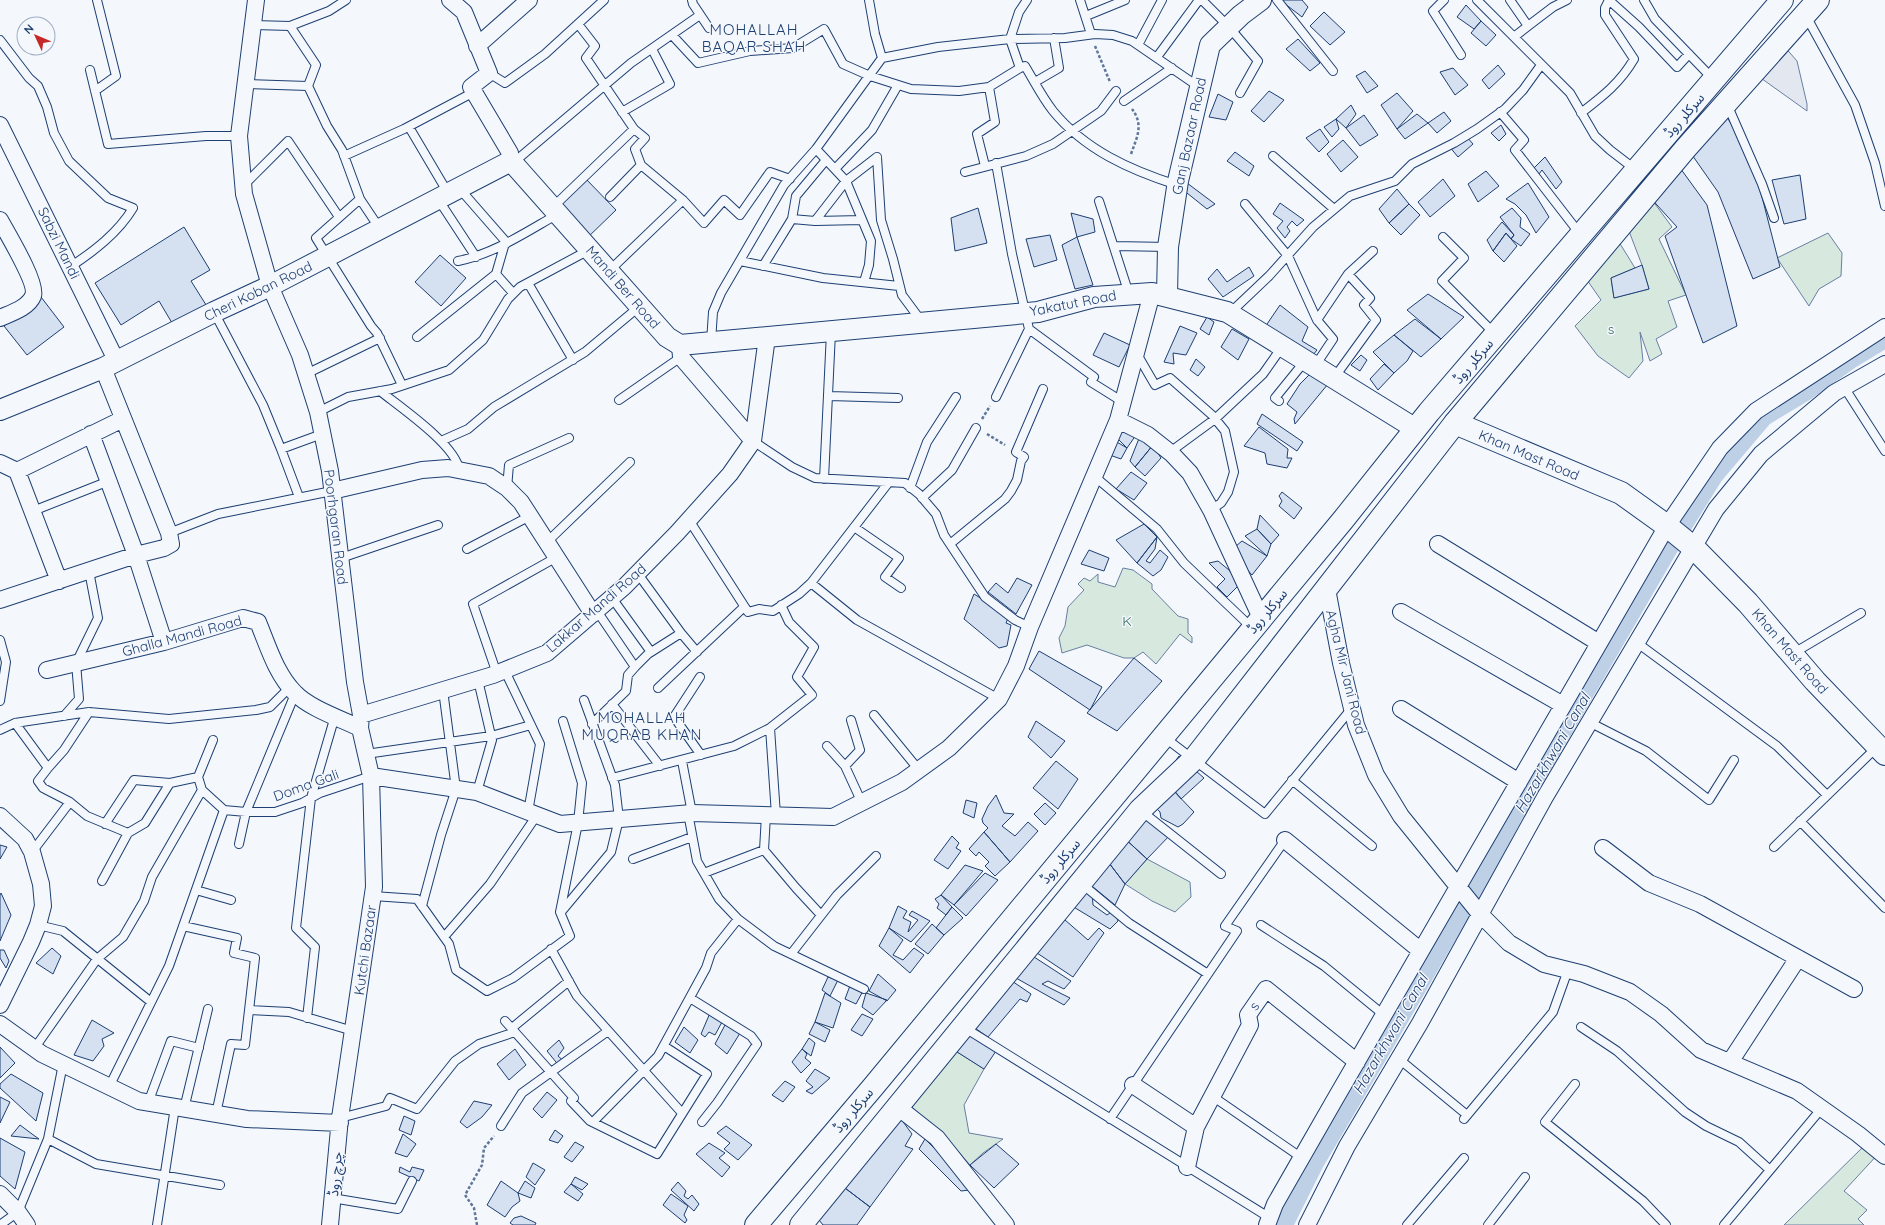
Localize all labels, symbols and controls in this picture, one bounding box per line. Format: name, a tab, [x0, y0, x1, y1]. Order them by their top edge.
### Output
north arrow	[16, 16, 56, 56]
district label: MOHALLAH BAQAR SHAH	[702, 20, 806, 56]
text: N	[21, 21, 37, 37]
street label: Ganj Bazaar Road	[1168, 76, 1210, 196]
street label: سرکلر روڈ	[1660, 89, 1708, 141]
street label: Sabzi Mandi	[34, 204, 84, 282]
street label: Mandi Ber Road	[582, 242, 664, 332]
street label: Cheri Koban Road	[201, 257, 315, 325]
street label: Yakatut Road	[1028, 286, 1118, 320]
park label: s	[1608, 320, 1614, 338]
street label: سرکلر روڈ	[1449, 335, 1497, 387]
street label: Khan Mast Road	[1476, 426, 1582, 484]
street label: Poorhgaran Road	[320, 468, 352, 586]
street label: Lakkar Mandi Road	[542, 560, 650, 656]
street label: سرکلر روڈ	[1243, 585, 1291, 637]
street label: Khan Mast Road	[1748, 604, 1832, 698]
street label: Agha Mir Jani Road	[1322, 608, 1370, 736]
street label: Ghalla Mandi Road	[120, 611, 244, 661]
park label: K	[1122, 612, 1132, 630]
water label: Hazarkhwani Canal	[1510, 688, 1595, 816]
district label: MOHALLAH MUQRAB KHAN	[582, 708, 702, 744]
street label: Doma Gali	[271, 765, 341, 805]
street label: سرکلر روڈ	[1036, 835, 1084, 887]
street label: Kutchi Bazaar	[350, 903, 380, 996]
water label: Hazarkhwani Canal	[1348, 969, 1433, 1097]
street label: s	[1245, 998, 1263, 1014]
street label: سرکلر روڈ	[829, 1084, 877, 1136]
street label: چرچ روڈ	[324, 1151, 348, 1197]

